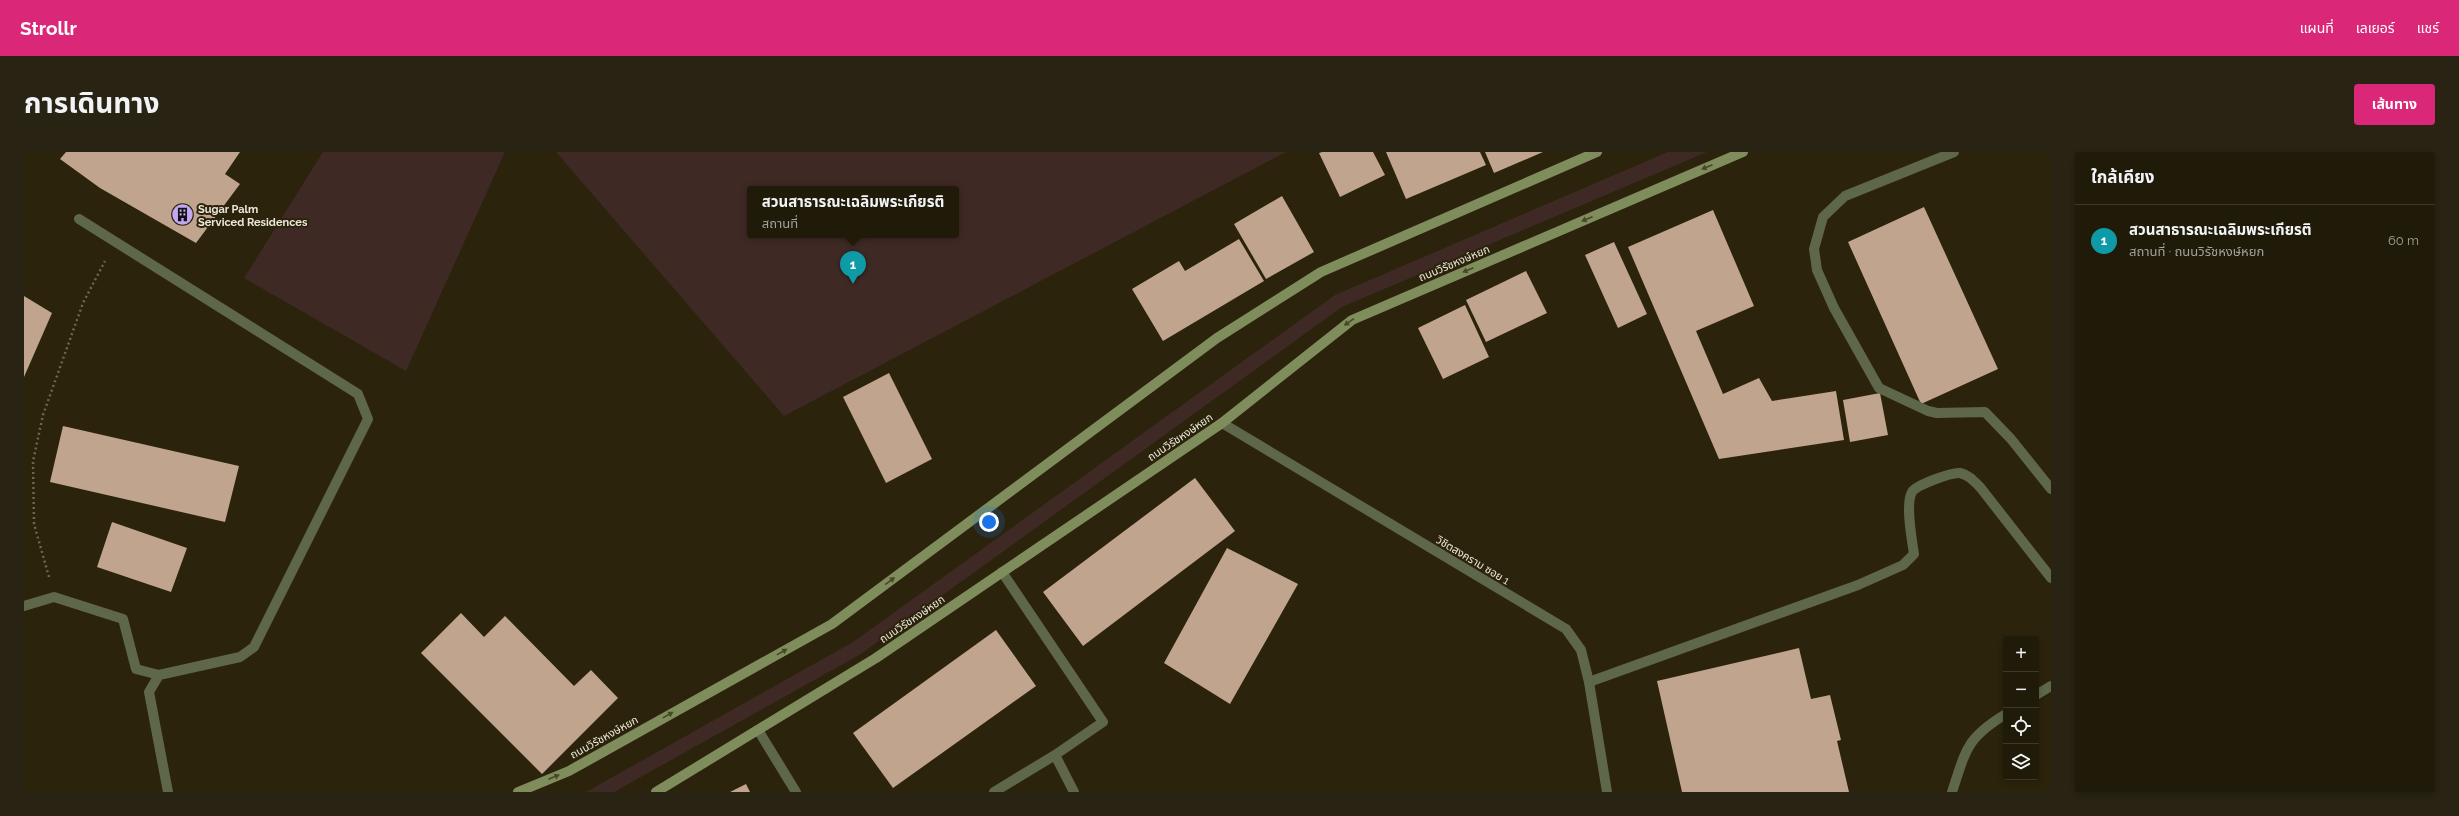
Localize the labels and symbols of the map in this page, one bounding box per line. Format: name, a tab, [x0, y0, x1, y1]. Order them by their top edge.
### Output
one-way arrow	[1701, 164, 1713, 171]
building icon: Sugar Palm Serviced Residences	[169, 202, 195, 228]
place label: Sugar Palm Serviced Residences	[198, 203, 308, 229]
one-way arrow	[1581, 216, 1593, 222]
street label: ถนนวิรัชหงษ์หยก	[1417, 243, 1492, 284]
pin: 1	[840, 251, 866, 284]
one-way arrow	[1462, 267, 1474, 273]
one-way arrow	[1344, 318, 1354, 326]
street label: ถนนวิรัชหงษ์หยก	[1145, 411, 1215, 464]
your location	[979, 512, 999, 532]
street label: วิชิตสงคราม ซอย 1	[1433, 533, 1512, 588]
one-way arrow	[885, 577, 896, 585]
street label: ถนนวิรัชหงษ์หยก	[877, 593, 947, 646]
one-way arrow	[776, 649, 788, 655]
one-way arrow	[662, 712, 674, 719]
street label: ถนนวิรัชหงษ์หยก	[568, 713, 641, 762]
one-way arrow	[548, 774, 559, 780]

